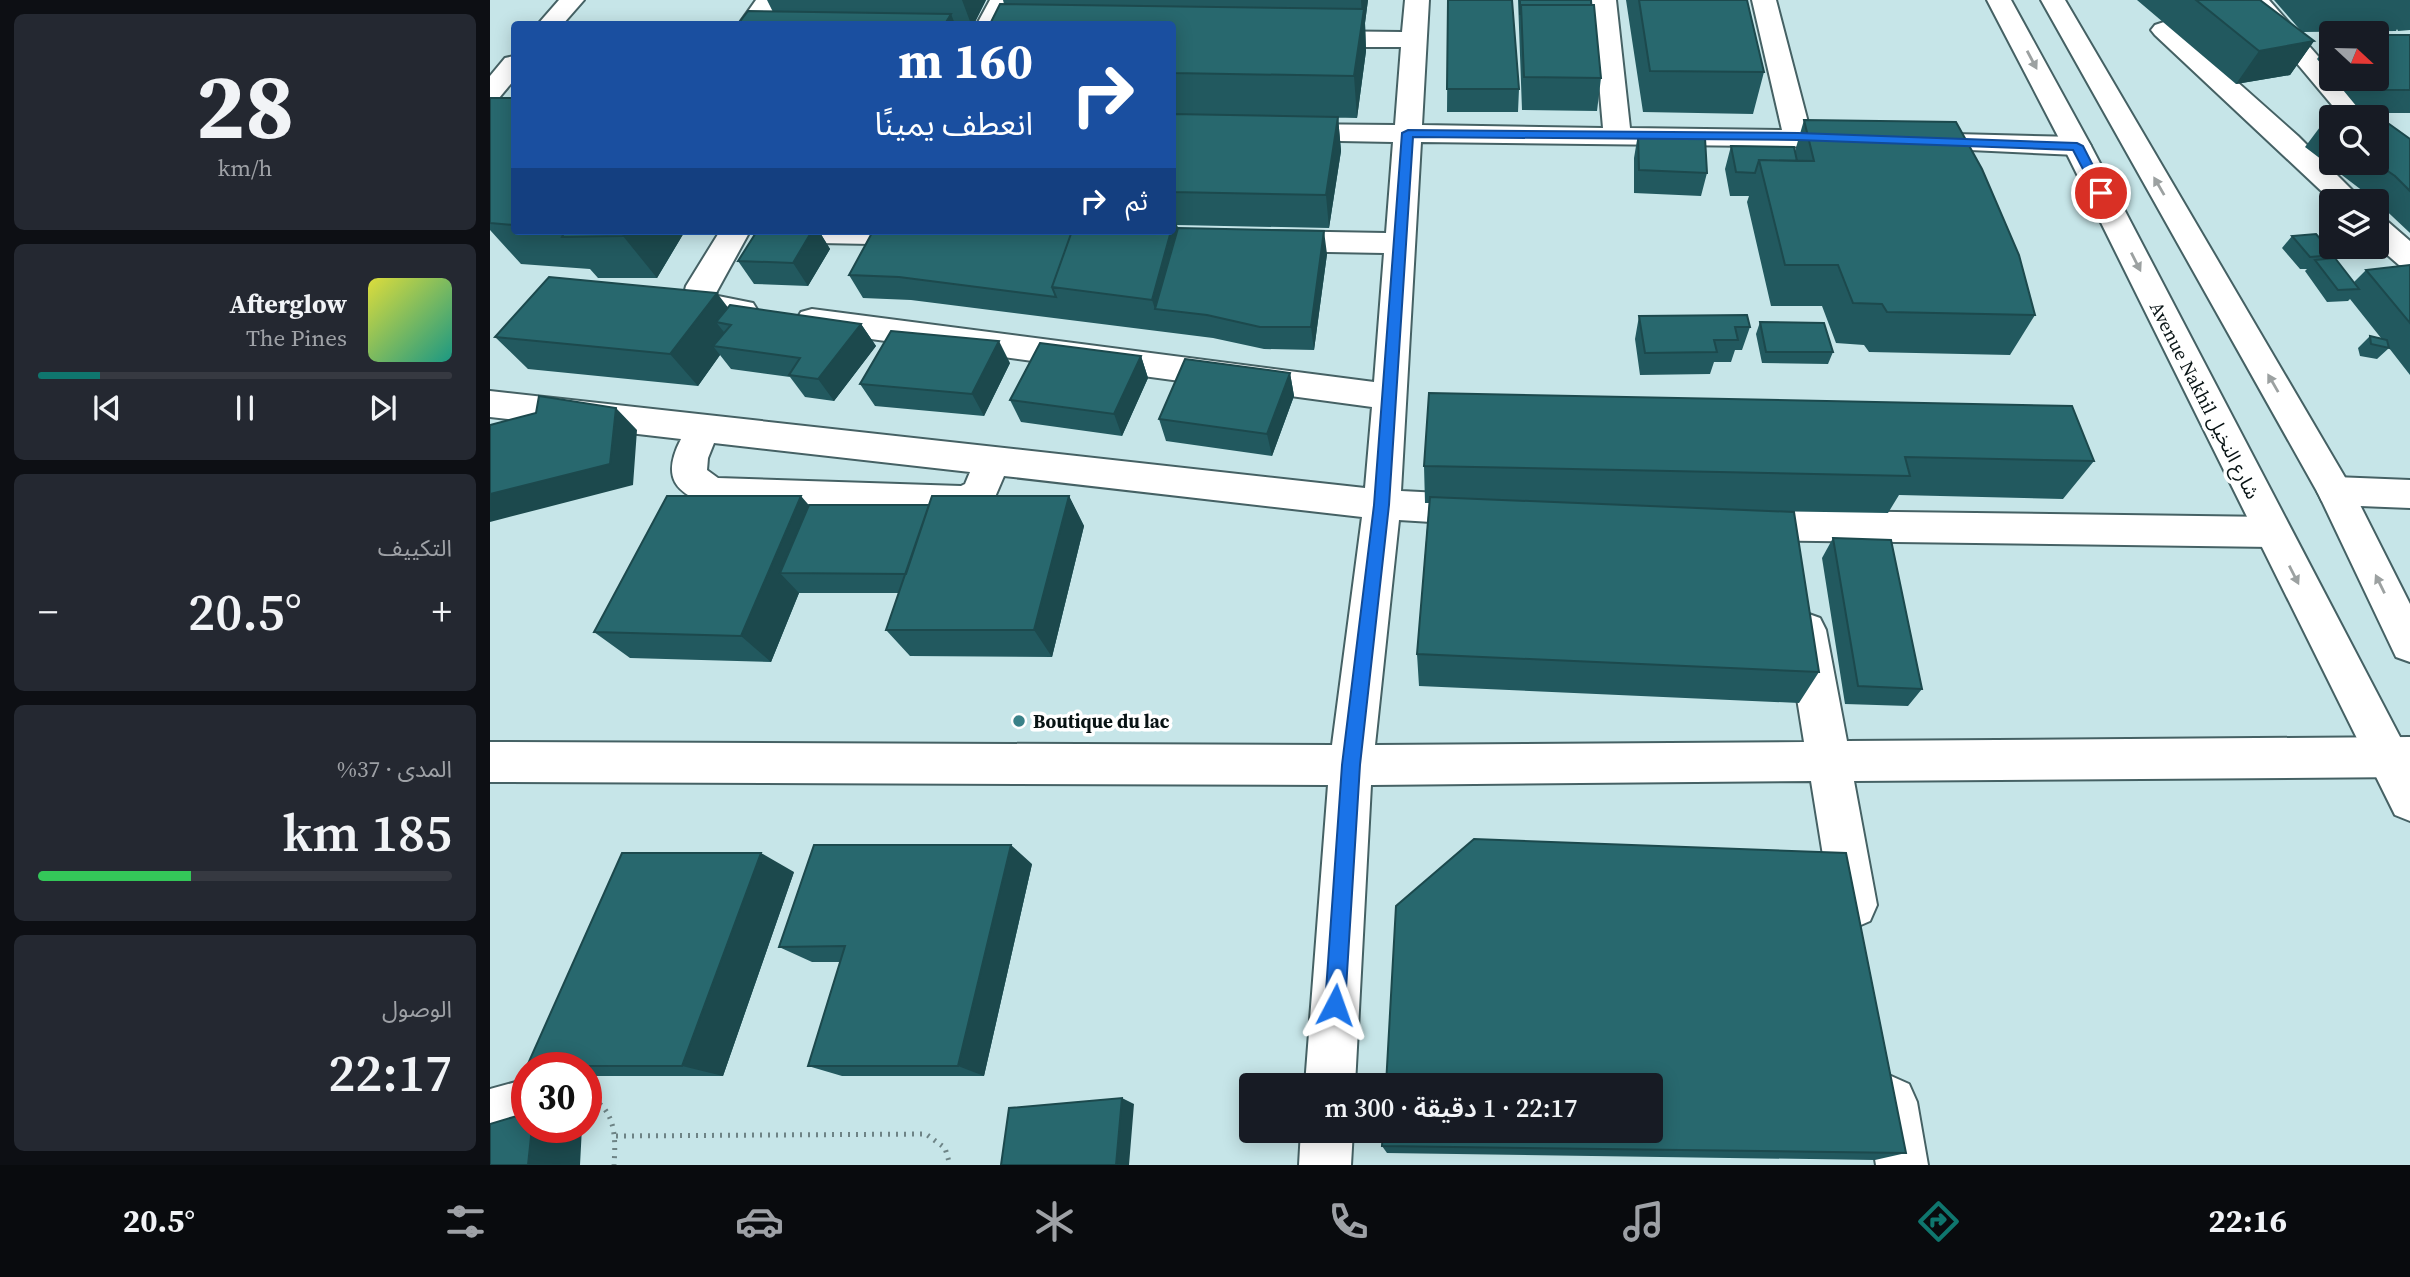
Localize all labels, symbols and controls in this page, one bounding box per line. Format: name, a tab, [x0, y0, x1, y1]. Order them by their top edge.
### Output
north arrow	[2319, 21, 2389, 91]
map controls	[2319, 21, 2389, 259]
text: 160 m	[898, 27, 1033, 94]
text: 28	[196, 44, 294, 168]
icon: right	[1057, 49, 1148, 140]
one-way arrow	[2026, 50, 2037, 70]
text: انعطف يمينًا	[875, 102, 1033, 146]
button: search	[2319, 105, 2389, 175]
text: km/h	[218, 152, 272, 184]
pin	[2071, 163, 2131, 223]
icon: arrive	[2082, 174, 2120, 212]
one-way arrow	[2153, 176, 2165, 196]
icon: right	[1074, 182, 1112, 220]
text: ثم	[1126, 183, 1148, 219]
button: layers	[2319, 189, 2389, 259]
one-way arrow	[2130, 252, 2141, 272]
text: Afterglow	[229, 286, 347, 322]
street label: Avenue Nakhil شارع النخيل	[2143, 297, 2266, 504]
text: The Pines	[246, 322, 347, 354]
one-way arrow	[2267, 373, 2279, 393]
icon: previous	[88, 389, 126, 427]
icon: pause	[226, 389, 264, 427]
icon: next	[364, 389, 402, 427]
text: التكييف	[378, 532, 452, 564]
one-way arrow	[2288, 565, 2299, 585]
one-way arrow	[2374, 574, 2386, 594]
text: 20.5°	[188, 576, 302, 647]
text: −	[38, 586, 58, 638]
text: +	[432, 586, 452, 638]
place label: Boutique du lac	[1033, 708, 1170, 734]
marker: Boutique du lac	[1011, 713, 1027, 729]
text: المدى · 37%	[337, 753, 452, 785]
text: 185 km	[283, 797, 452, 868]
position arrow	[1298, 968, 1372, 1042]
text: الوصول	[382, 993, 452, 1025]
text: 22:17	[328, 1037, 452, 1108]
speed limit sign: 30	[511, 1052, 602, 1143]
text: 22:17 · 1 دقيقة · 300 m	[1324, 1090, 1578, 1126]
icon: filters	[441, 1197, 490, 1246]
icon: car	[735, 1197, 784, 1246]
icon: climate	[1030, 1197, 1079, 1246]
icon: phone	[1324, 1197, 1373, 1246]
icon: music	[1619, 1197, 1668, 1246]
icon: directions	[1914, 1197, 1963, 1246]
text: 20.5°	[123, 1199, 195, 1243]
text: 22:16	[2208, 1199, 2287, 1243]

